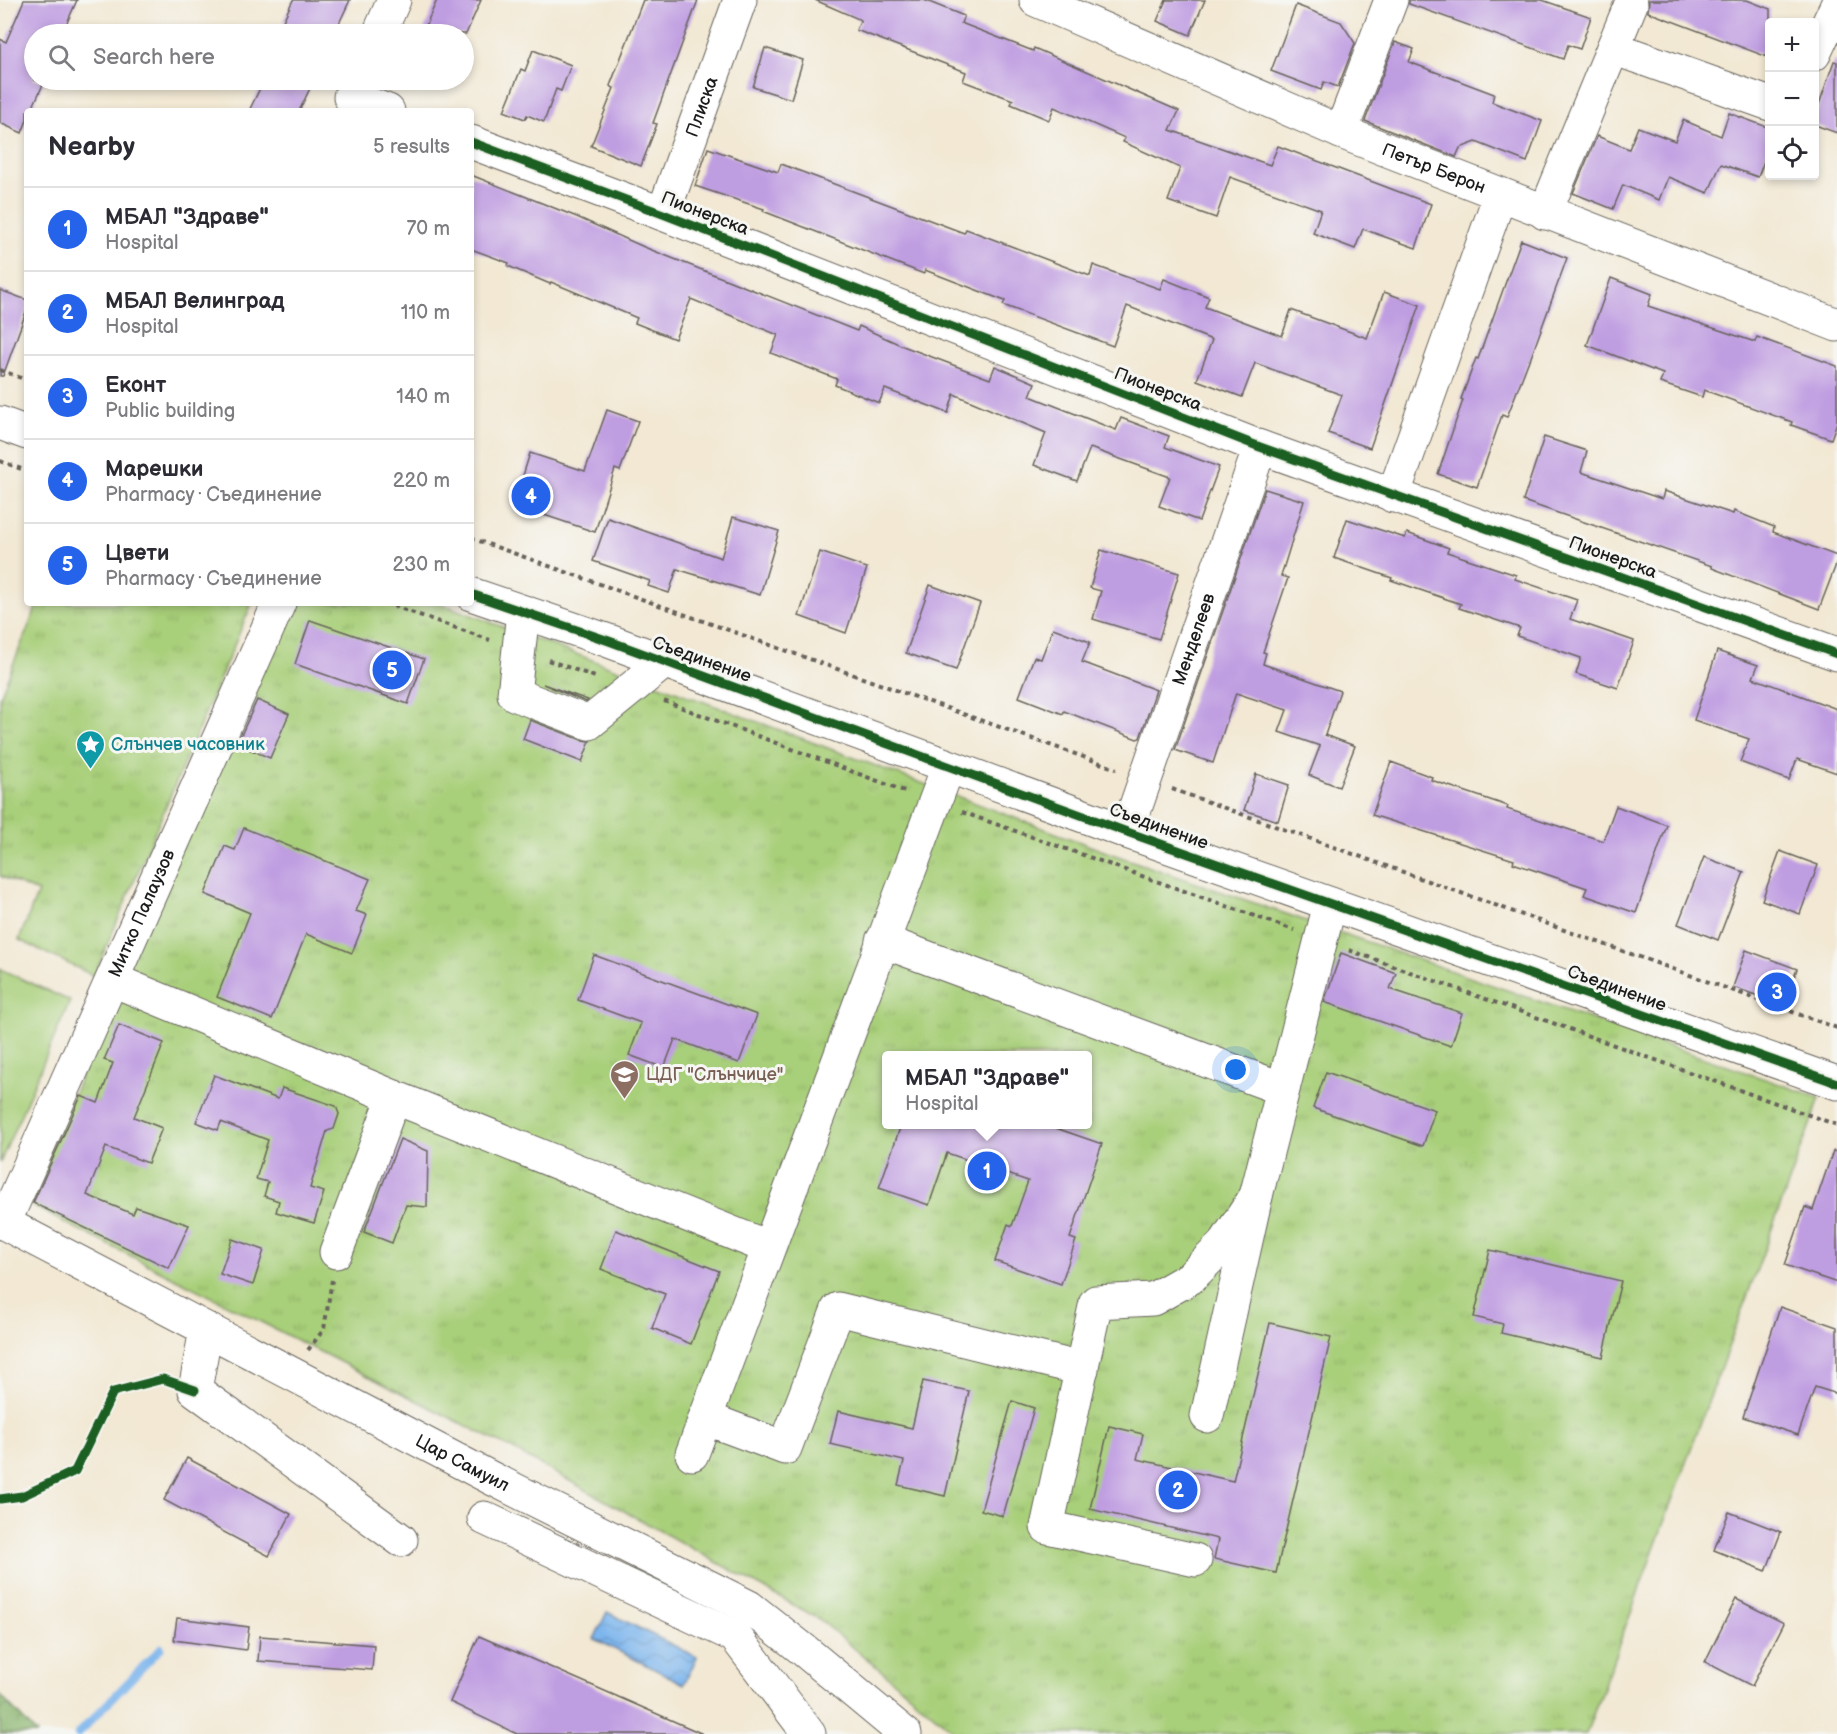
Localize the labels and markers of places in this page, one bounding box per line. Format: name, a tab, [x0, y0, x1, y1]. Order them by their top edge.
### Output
pin: 4	[512, 474, 550, 518]
pin: 5	[372, 648, 412, 692]
place icon: Слънчев часовник	[74, 728, 106, 770]
place label: Слънчев часовник	[111, 734, 265, 755]
pin: 3	[1758, 970, 1796, 1014]
school or university icon: ЦДГ "Слънчице"	[609, 1058, 641, 1100]
place label: ЦДГ "Слънчице"	[646, 1064, 783, 1085]
pin: 1	[968, 1148, 1006, 1194]
pin: 2	[1158, 1468, 1198, 1512]

